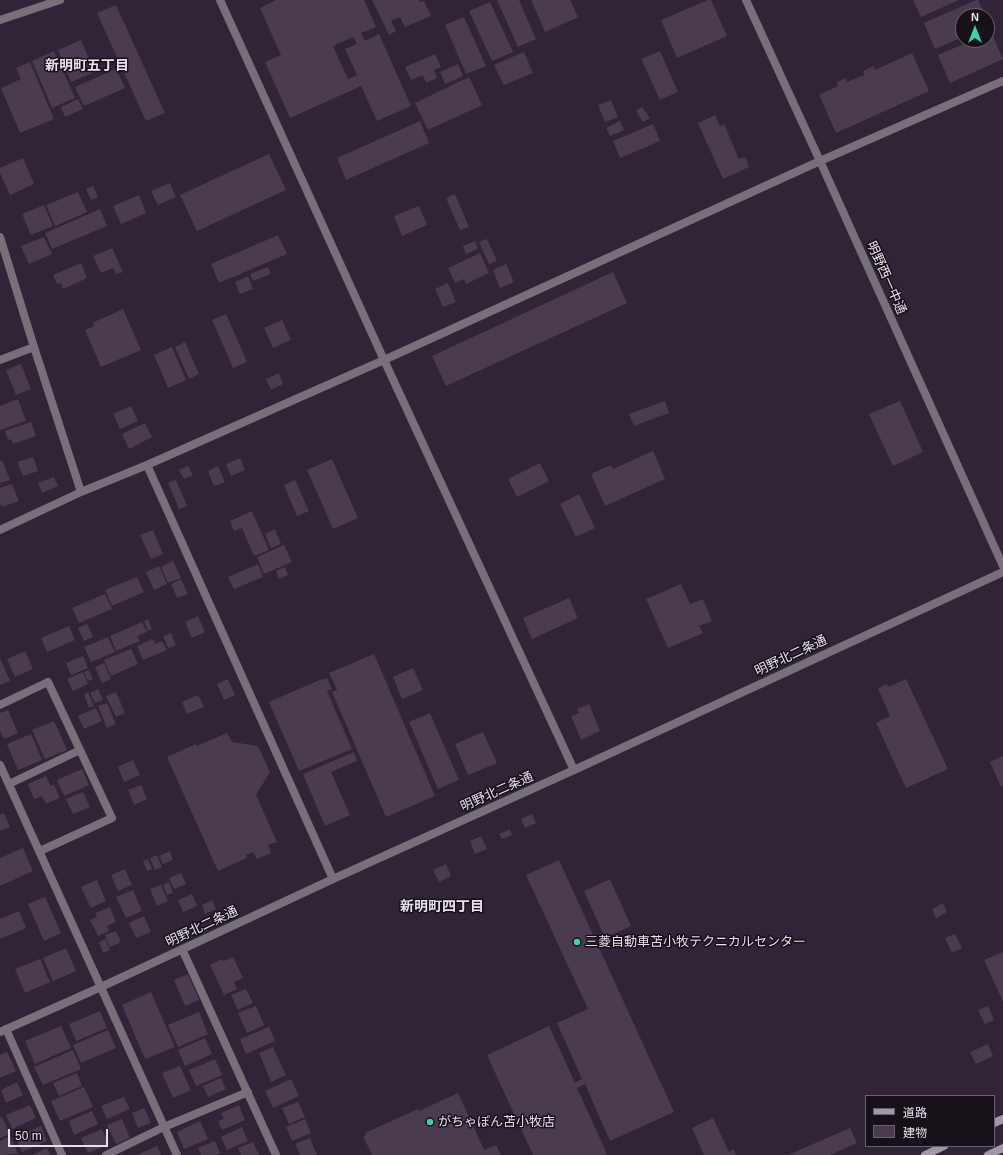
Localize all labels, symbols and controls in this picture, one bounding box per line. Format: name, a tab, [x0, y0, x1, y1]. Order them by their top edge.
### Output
north arrow	[955, 8, 995, 48]
text: N	[971, 11, 979, 23]
district label: 新明町五丁目	[45, 58, 129, 74]
street label: 明野西一中通	[863, 239, 909, 317]
street label: 明野北二条通	[752, 632, 830, 680]
street label: 明野北二条通	[458, 769, 536, 815]
district label: 新明町四丁目	[400, 899, 484, 915]
street label: 明野北二条通	[163, 903, 241, 951]
place label: 三菱自動車苫小牧テクニカルセンター	[585, 934, 806, 950]
marker: 三菱自動車苫小牧テクニカルセンター	[572, 937, 582, 947]
legend	[865, 1095, 995, 1147]
text: 道路	[903, 1106, 927, 1120]
place label: がちゃぽん苫小牧店	[438, 1114, 555, 1130]
marker: がちゃぽん苫小牧店	[425, 1117, 435, 1127]
scale bar	[10, 1121, 110, 1147]
text: 建物	[903, 1126, 927, 1140]
text: 50 m	[15, 1129, 42, 1143]

